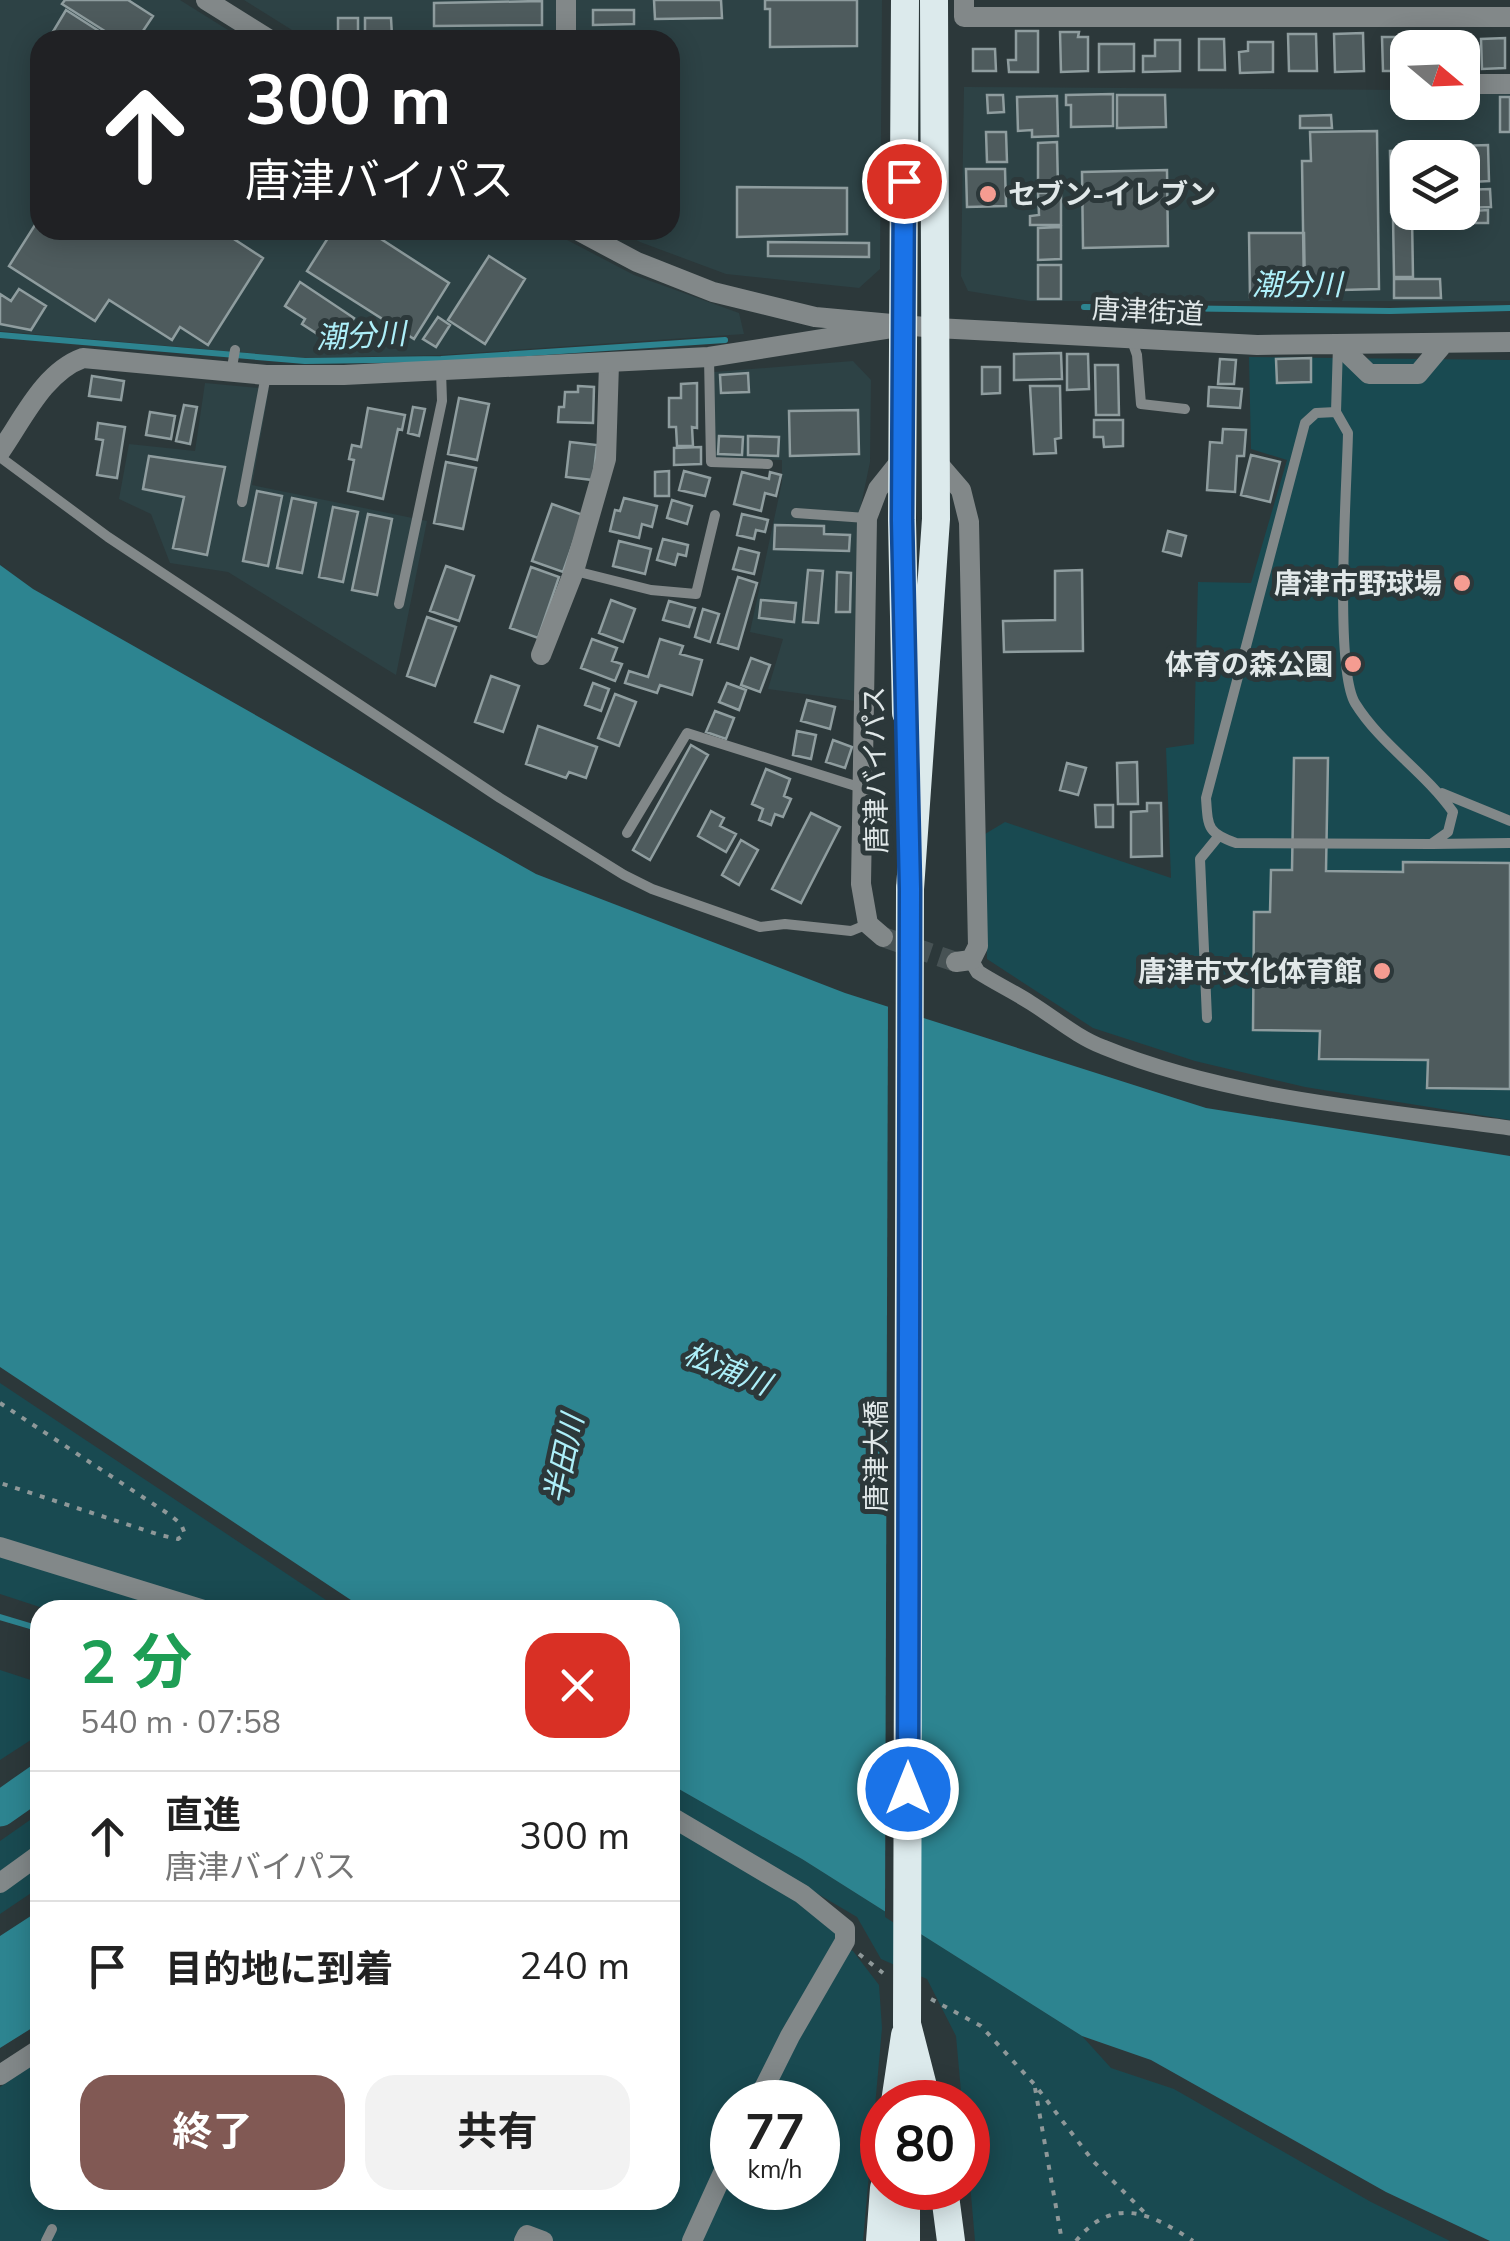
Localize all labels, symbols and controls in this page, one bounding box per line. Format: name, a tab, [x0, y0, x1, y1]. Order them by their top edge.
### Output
north arrow	[1390, 30, 1480, 120]
map controls	[1390, 30, 1480, 230]
text: 300 m	[245, 53, 451, 149]
icon: ahead	[80, 70, 210, 200]
pin	[862, 139, 947, 224]
button: layers	[1390, 140, 1480, 230]
text: 唐津バイパス	[245, 151, 514, 212]
icon: arrive	[877, 154, 932, 209]
place label: セブン-イレブン	[1008, 176, 1216, 214]
marker: セブン-イレブン	[977, 183, 999, 205]
water label: 潮分川	[1252, 265, 1345, 306]
street label: 唐津街道	[1091, 290, 1205, 334]
water label: 潮分川	[315, 314, 410, 359]
place label: 唐津市野球場	[1274, 565, 1442, 603]
marker: 唐津市野球場	[1451, 572, 1473, 594]
place label: 体育の森公園	[1165, 646, 1333, 684]
marker: 体育の森公園	[1342, 653, 1364, 675]
street label: 唐津バイパス	[856, 686, 896, 854]
place label: 唐津市文化体育館	[1138, 953, 1362, 991]
marker: 唐津市文化体育館	[1371, 960, 1393, 982]
water label: 松浦川	[677, 1334, 779, 1406]
street label: 唐津大橋	[858, 1400, 896, 1512]
water label: 半田川	[535, 1408, 595, 1507]
text: 2 分	[80, 1622, 192, 1704]
button: close	[525, 1633, 630, 1738]
text: 540 m · 07:58	[80, 1701, 281, 1744]
position arrow	[856, 1737, 960, 1841]
text: 直進	[165, 1790, 241, 1841]
icon: ahead	[80, 1809, 135, 1864]
text: 300 m	[519, 1811, 630, 1862]
text: 唐津バイパス	[165, 1846, 356, 1889]
icon: arrive	[80, 1939, 135, 1994]
text: 240 m	[519, 1941, 630, 1992]
text: 目的地に到着	[165, 1944, 393, 1995]
button: 終了	[80, 2075, 345, 2190]
button: 共有	[365, 2075, 630, 2190]
speed limit sign: 80	[860, 2080, 990, 2210]
text: 77	[745, 2098, 805, 2167]
text: km/h	[747, 2153, 803, 2187]

